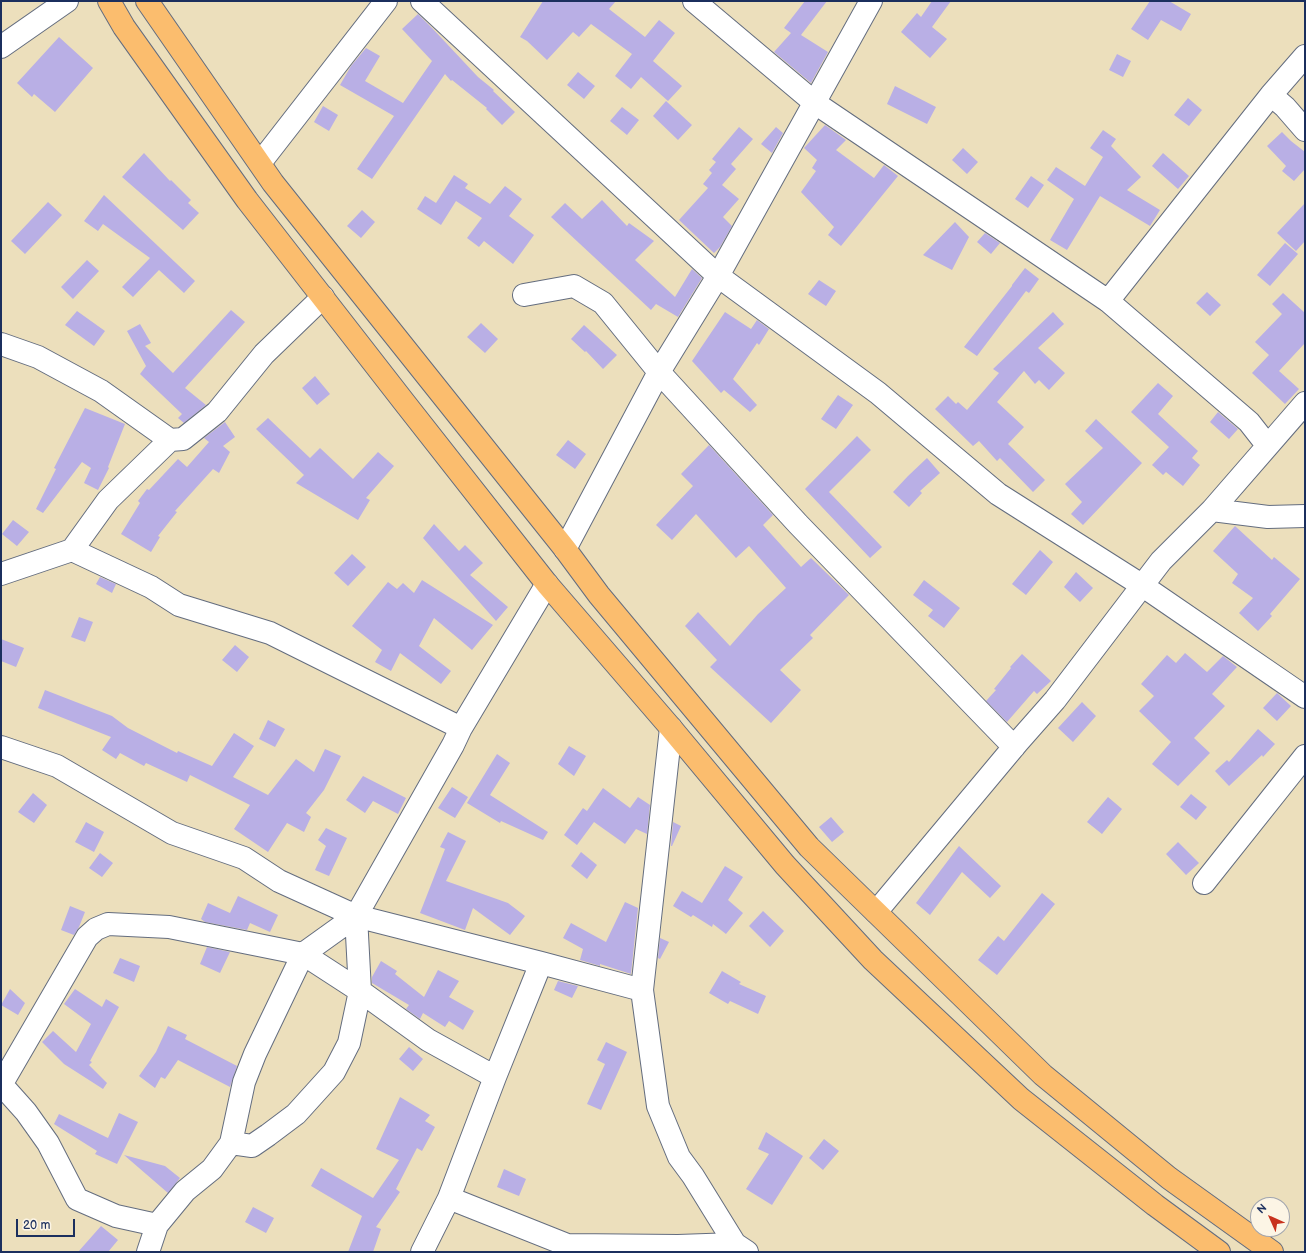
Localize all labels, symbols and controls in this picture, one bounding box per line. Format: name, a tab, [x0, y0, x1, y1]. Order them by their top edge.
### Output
north arrow	[1250, 1197, 1290, 1237]
text: N	[1254, 1201, 1269, 1216]
scale bar	[18, 1211, 77, 1237]
text: 20 m	[23, 1218, 50, 1233]

